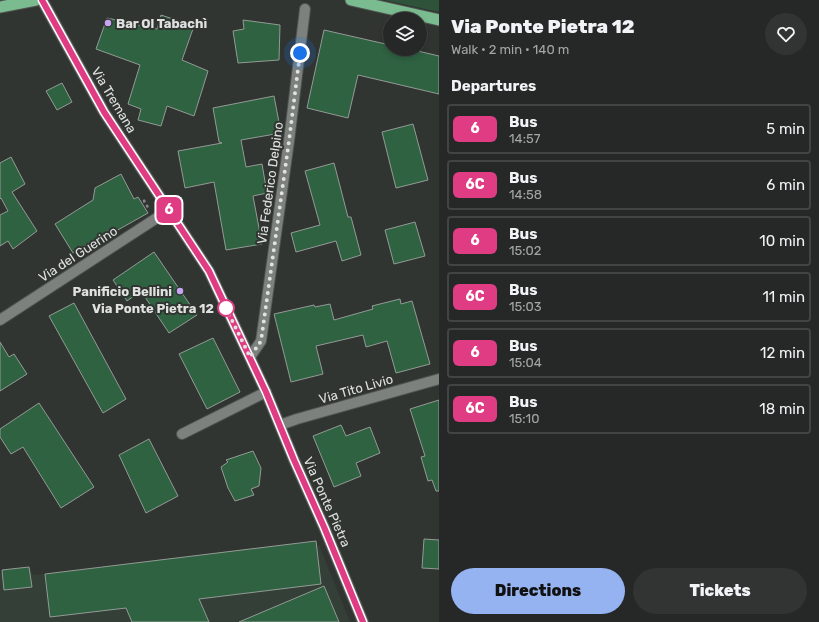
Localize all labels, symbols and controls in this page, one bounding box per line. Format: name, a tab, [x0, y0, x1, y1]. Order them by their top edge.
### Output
map controls	[383, 12, 427, 56]
button: layers	[383, 12, 427, 56]
button: heart	[765, 13, 807, 55]
text: Via Ponte Pietra 12	[451, 15, 635, 38]
place label: Bar Ol Tabachì	[116, 16, 207, 31]
marker: Bar Ol Tabachì	[103, 18, 113, 28]
text: Walk · 2 min · 140 m	[451, 42, 569, 57]
your location	[290, 43, 310, 63]
street label: Via Tremana	[89, 64, 139, 136]
text: Departures	[451, 77, 536, 95]
text: Bus	[509, 113, 537, 131]
text: 6	[470, 120, 480, 137]
text: 5 min	[766, 120, 805, 138]
street label: Via Federico Delpino	[254, 121, 286, 245]
text: 14:57	[509, 131, 540, 146]
text: Bus	[509, 169, 537, 187]
text: 6C	[466, 176, 484, 193]
text: 6 min	[766, 176, 805, 194]
text: 14:58	[509, 187, 542, 202]
line badge: 6	[156, 197, 182, 223]
text: 6	[164, 201, 174, 218]
street label: Via del Guerino	[36, 223, 120, 285]
text: Bus	[509, 225, 537, 243]
text: 6	[470, 232, 480, 249]
text: 10 min	[759, 232, 805, 250]
text: 15:02	[509, 243, 542, 258]
text: Bus	[509, 281, 537, 299]
place label: Panificio Bellini	[73, 284, 172, 299]
marker: Panificio Bellini	[175, 286, 185, 296]
text: 6C	[466, 288, 484, 305]
text: 11 min	[762, 288, 805, 306]
marker: Via Ponte Pietra 12	[217, 299, 235, 317]
text: 15:03	[509, 299, 542, 314]
place label: Via Ponte Pietra 12	[92, 301, 214, 316]
text: Bus	[509, 337, 537, 355]
text: 6	[470, 344, 480, 361]
text: 12 min	[760, 344, 805, 362]
text: 15:04	[509, 355, 542, 370]
street label: Via Tito Livio	[317, 371, 395, 407]
text: Bus	[509, 393, 537, 411]
text: 6C	[466, 400, 484, 417]
text: 18 min	[759, 400, 805, 418]
text: 15:10	[509, 411, 539, 426]
street label: Via Ponte Pietra	[300, 455, 354, 549]
button: Directions	[451, 568, 625, 614]
button: Tickets	[633, 568, 807, 614]

